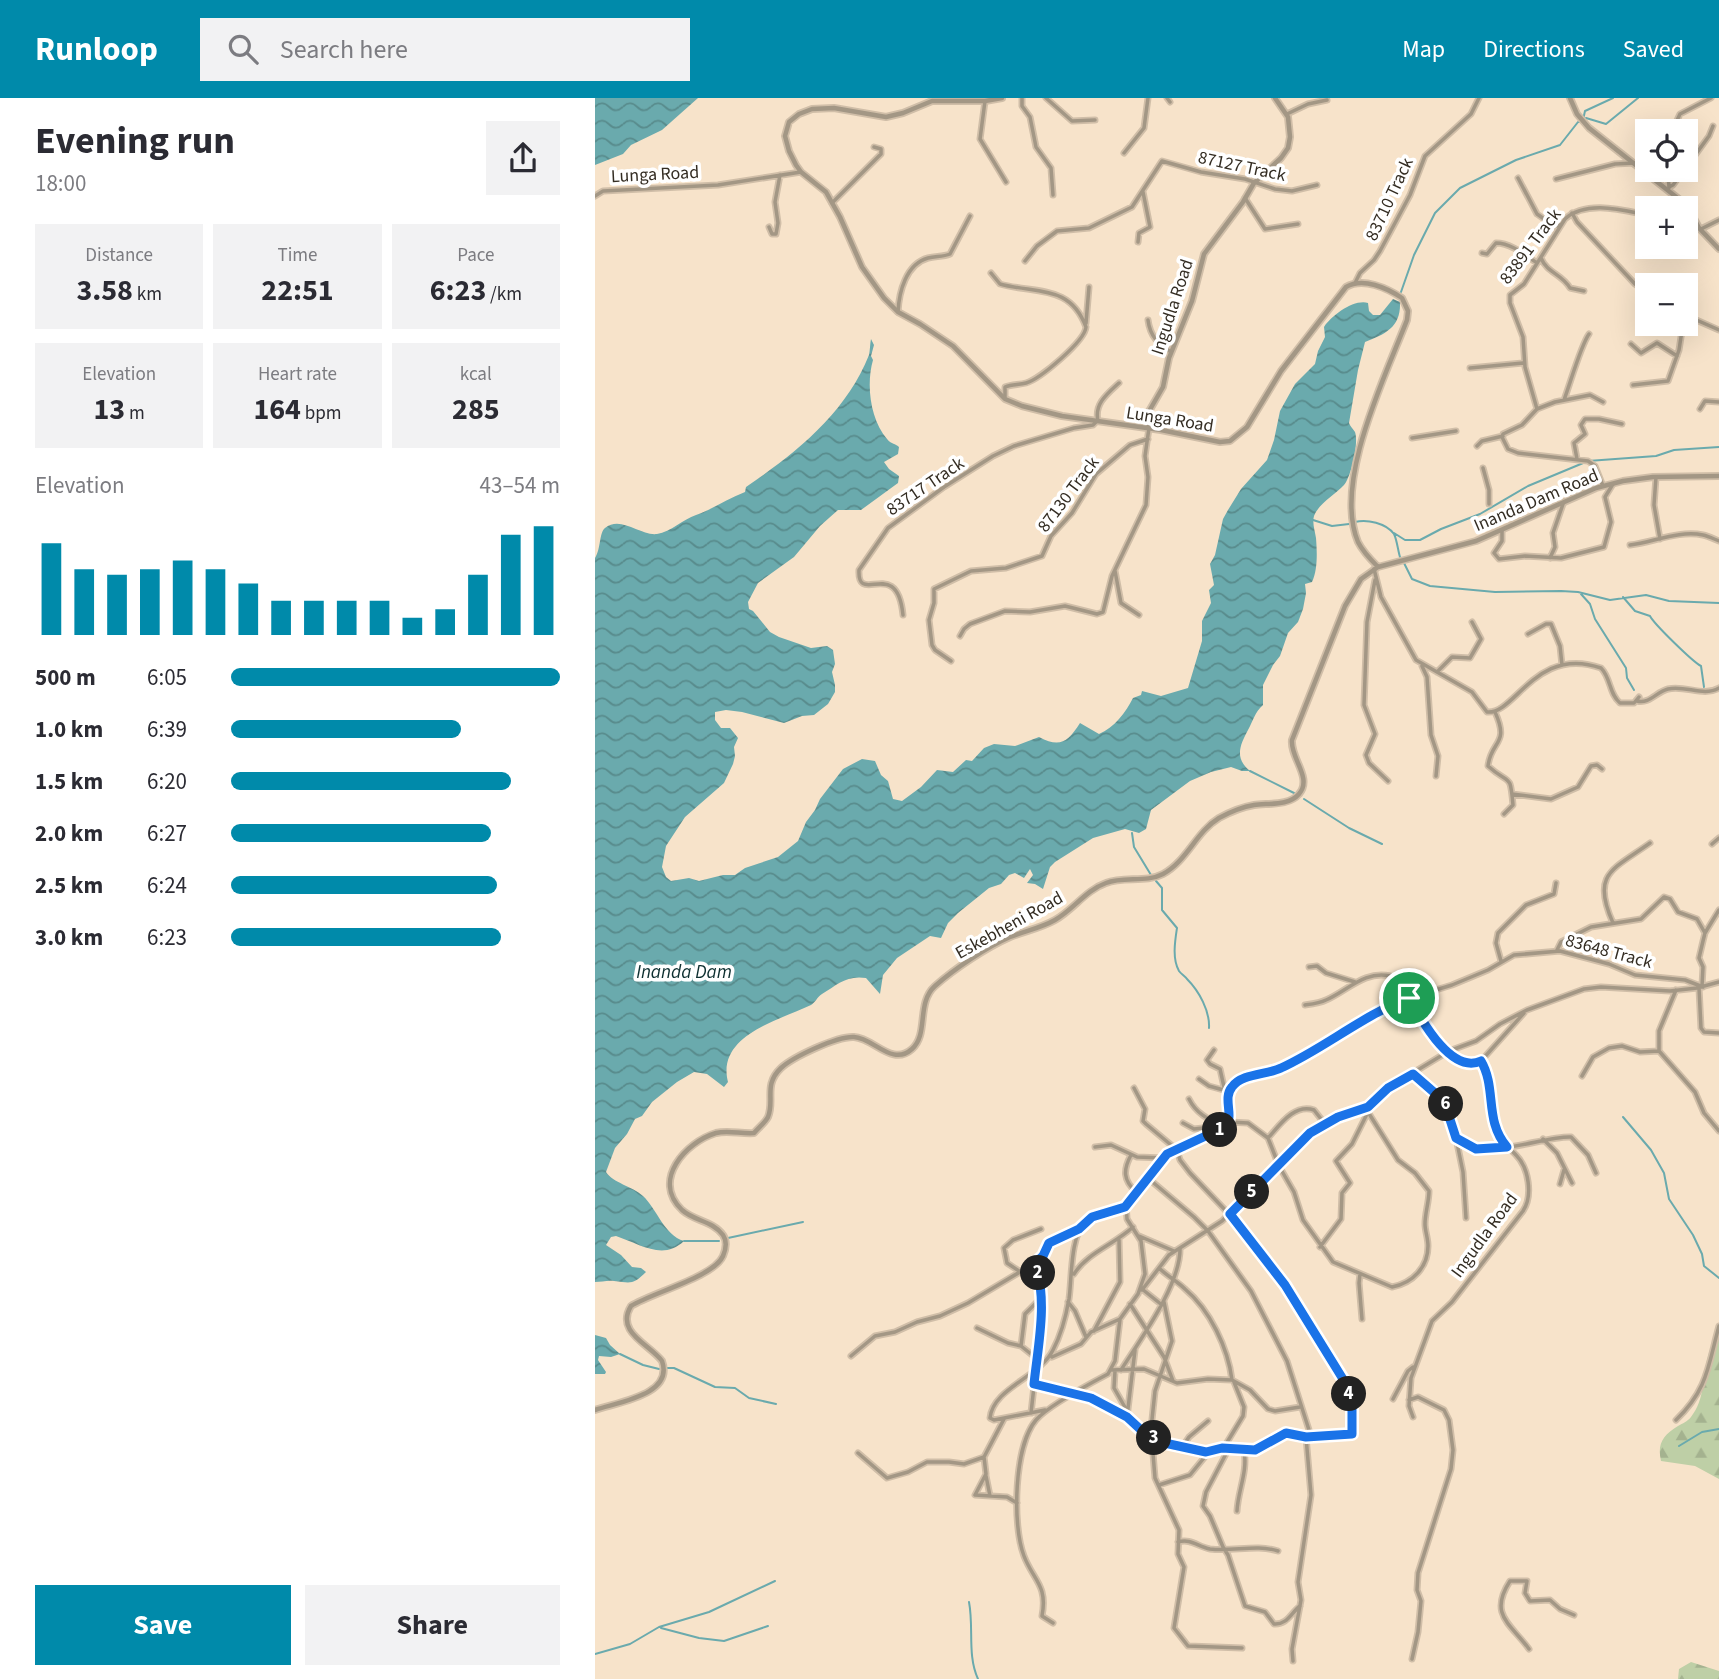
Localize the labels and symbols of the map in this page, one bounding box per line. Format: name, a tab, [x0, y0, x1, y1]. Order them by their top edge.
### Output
street label: 87127 Track	[1196, 145, 1288, 188]
street label: 83710 Track	[1359, 153, 1420, 245]
street label: Lunga Road	[610, 160, 700, 189]
street label: 83891 Track	[1494, 203, 1567, 289]
street label: Ingudla Road	[1145, 256, 1200, 358]
street label: Lunga Road	[1124, 400, 1215, 439]
street label: 83717 Track	[881, 451, 969, 522]
street label: 87130 Track	[1032, 451, 1105, 537]
street label: Inanda Dam Road	[1470, 463, 1603, 538]
street label: Eskebheni Road	[951, 885, 1068, 965]
street label: 83648 Track	[1563, 928, 1655, 975]
water label: Inanda Dam	[636, 959, 732, 986]
pin	[1379, 968, 1439, 1028]
pin: 6	[1429, 1086, 1463, 1122]
pin: 1	[1203, 1112, 1237, 1148]
pin: 5	[1235, 1174, 1269, 1210]
street label: Ingudla Road	[1445, 1188, 1524, 1283]
pin: 2	[1021, 1256, 1055, 1290]
pin: 4	[1331, 1376, 1367, 1412]
pin: 3	[1137, 1420, 1171, 1456]

